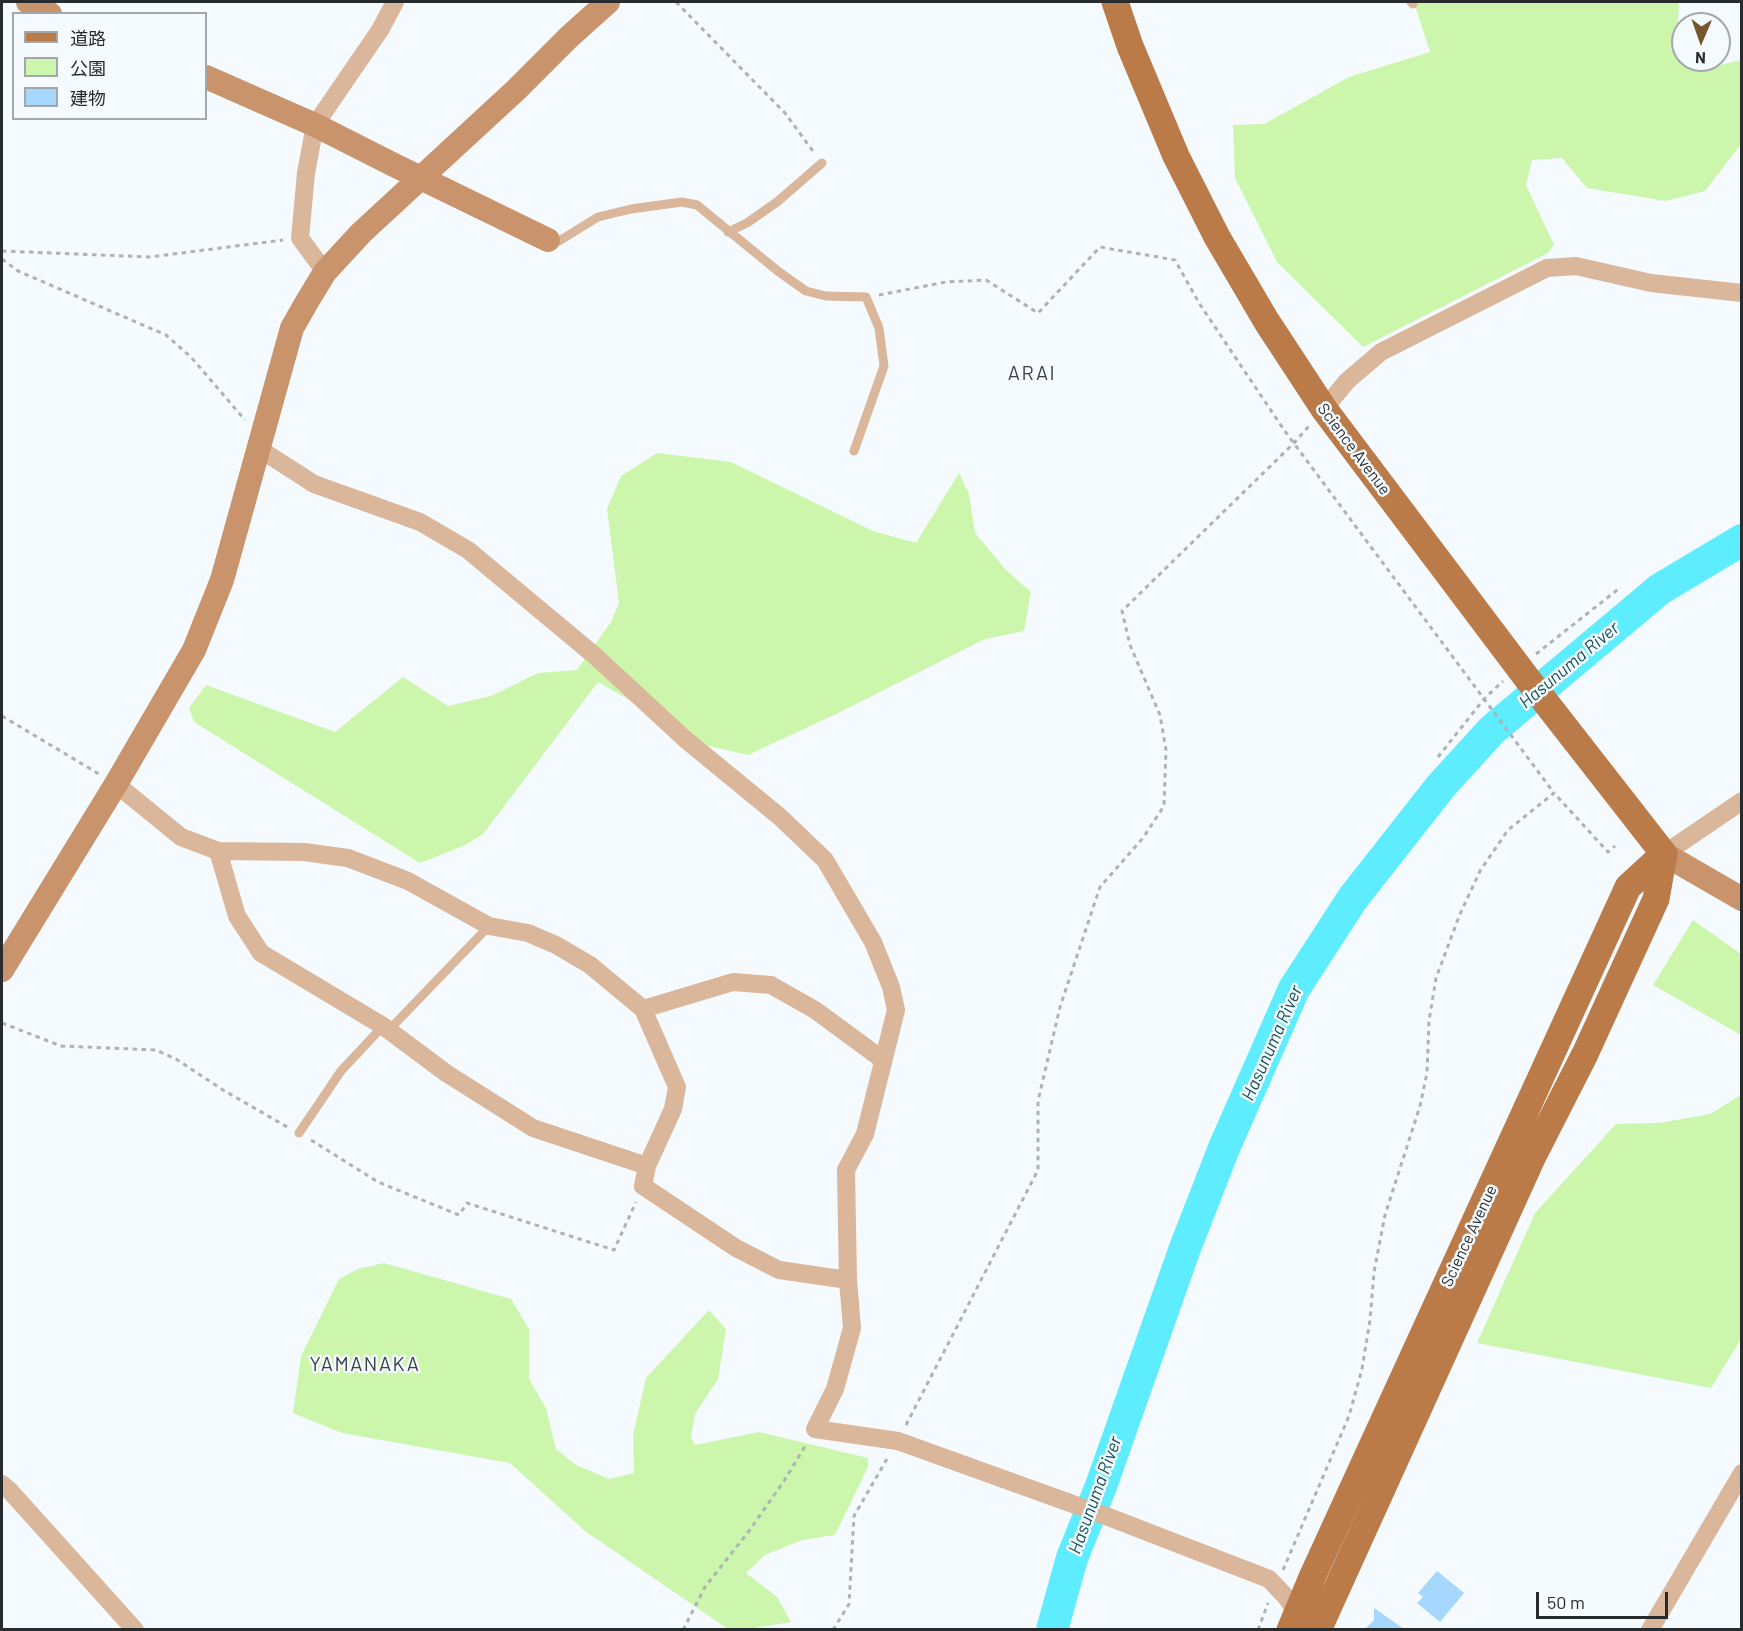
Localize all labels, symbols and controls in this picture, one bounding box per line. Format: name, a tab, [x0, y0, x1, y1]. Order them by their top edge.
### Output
legend	[12, 12, 207, 120]
north arrow	[1671, 12, 1731, 72]
text: 道路	[70, 27, 106, 49]
text: N	[1695, 49, 1706, 68]
text: 公園	[70, 57, 106, 79]
text: 建物	[70, 87, 106, 109]
district label: ARAI	[1008, 361, 1056, 385]
street label: Science Avenue	[1313, 399, 1395, 499]
water label: Hasunuma River	[1515, 617, 1623, 713]
water label: Hasunuma River	[1237, 982, 1307, 1104]
street label: Science Avenue	[1437, 1182, 1501, 1290]
district label: YAMANAKA	[310, 1352, 420, 1376]
water label: Hasunuma River	[1064, 1433, 1126, 1557]
scale bar	[1539, 1580, 1671, 1618]
text: 50 m	[1547, 1591, 1585, 1613]

